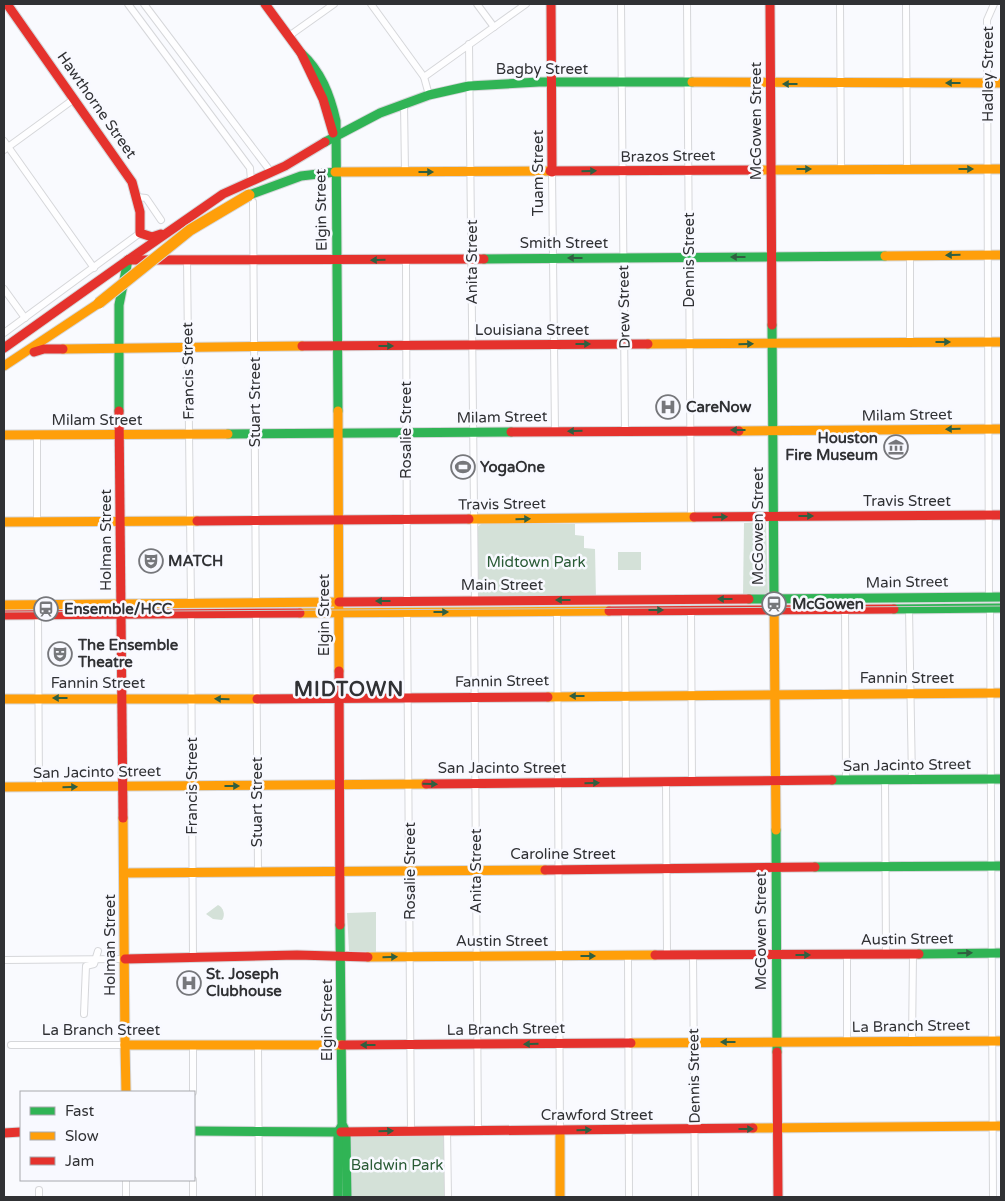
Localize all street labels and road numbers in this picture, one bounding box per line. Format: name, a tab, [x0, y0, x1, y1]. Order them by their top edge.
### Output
street label: Hadley Street	[979, 26, 997, 122]
street label: Hawthorne Street	[54, 48, 141, 162]
street label: Bagby Street	[496, 60, 589, 78]
street label: McGowen Street	[747, 61, 765, 180]
street label: Tuam Street	[529, 130, 547, 216]
street label: Brazos Street	[620, 146, 716, 166]
street label: Elgin Street	[311, 168, 331, 251]
street label: Dennis Street	[680, 212, 698, 308]
street label: Anita Street	[463, 219, 481, 304]
street label: Smith Street	[520, 234, 608, 252]
street label: Drew Street	[614, 265, 634, 349]
street label: Louisiana Street	[475, 321, 589, 339]
street label: Francis Street	[178, 322, 198, 420]
street label: Stuart Street	[246, 357, 264, 447]
street label: Rosalie Street	[397, 381, 415, 479]
street label: Milam Street	[861, 405, 953, 425]
street label: Milam Street	[456, 407, 548, 427]
street label: Milam Street	[52, 411, 143, 429]
street label: McGowen Street	[749, 466, 767, 585]
street label: Holman Street	[97, 489, 115, 591]
street label: Travis Street	[863, 492, 951, 510]
street label: Travis Street	[458, 494, 546, 514]
street label: Main Street	[866, 572, 949, 592]
street label: Elgin Street	[315, 574, 333, 656]
street label: Main Street	[461, 576, 544, 594]
street label: Fannin Street	[860, 669, 954, 687]
street label: Fannin Street	[455, 671, 550, 691]
street label: Fannin Street	[51, 674, 145, 692]
street label: Francis Street	[183, 737, 201, 835]
street label: San Jacinto Street	[843, 755, 972, 775]
street label: Stuart Street	[248, 757, 266, 847]
street label: San Jacinto Street	[438, 759, 566, 777]
street label: San Jacinto Street	[33, 762, 162, 782]
street label: Rosalie Street	[401, 822, 419, 920]
street label: Anita Street	[467, 828, 485, 913]
street label: Caroline Street	[510, 845, 616, 863]
street label: McGowen Street	[752, 871, 770, 990]
street label: Holman Street	[101, 894, 119, 996]
street label: Austin Street	[861, 929, 954, 949]
street label: Austin Street	[456, 932, 549, 950]
street label: Elgin Street	[318, 979, 336, 1061]
street label: La Branch Street	[852, 1016, 971, 1036]
street label: La Branch Street	[447, 1019, 566, 1039]
street label: La Branch Street	[42, 1021, 160, 1039]
street label: Dennis Street	[684, 1028, 704, 1124]
street label: Crawford Street	[541, 1106, 653, 1124]

